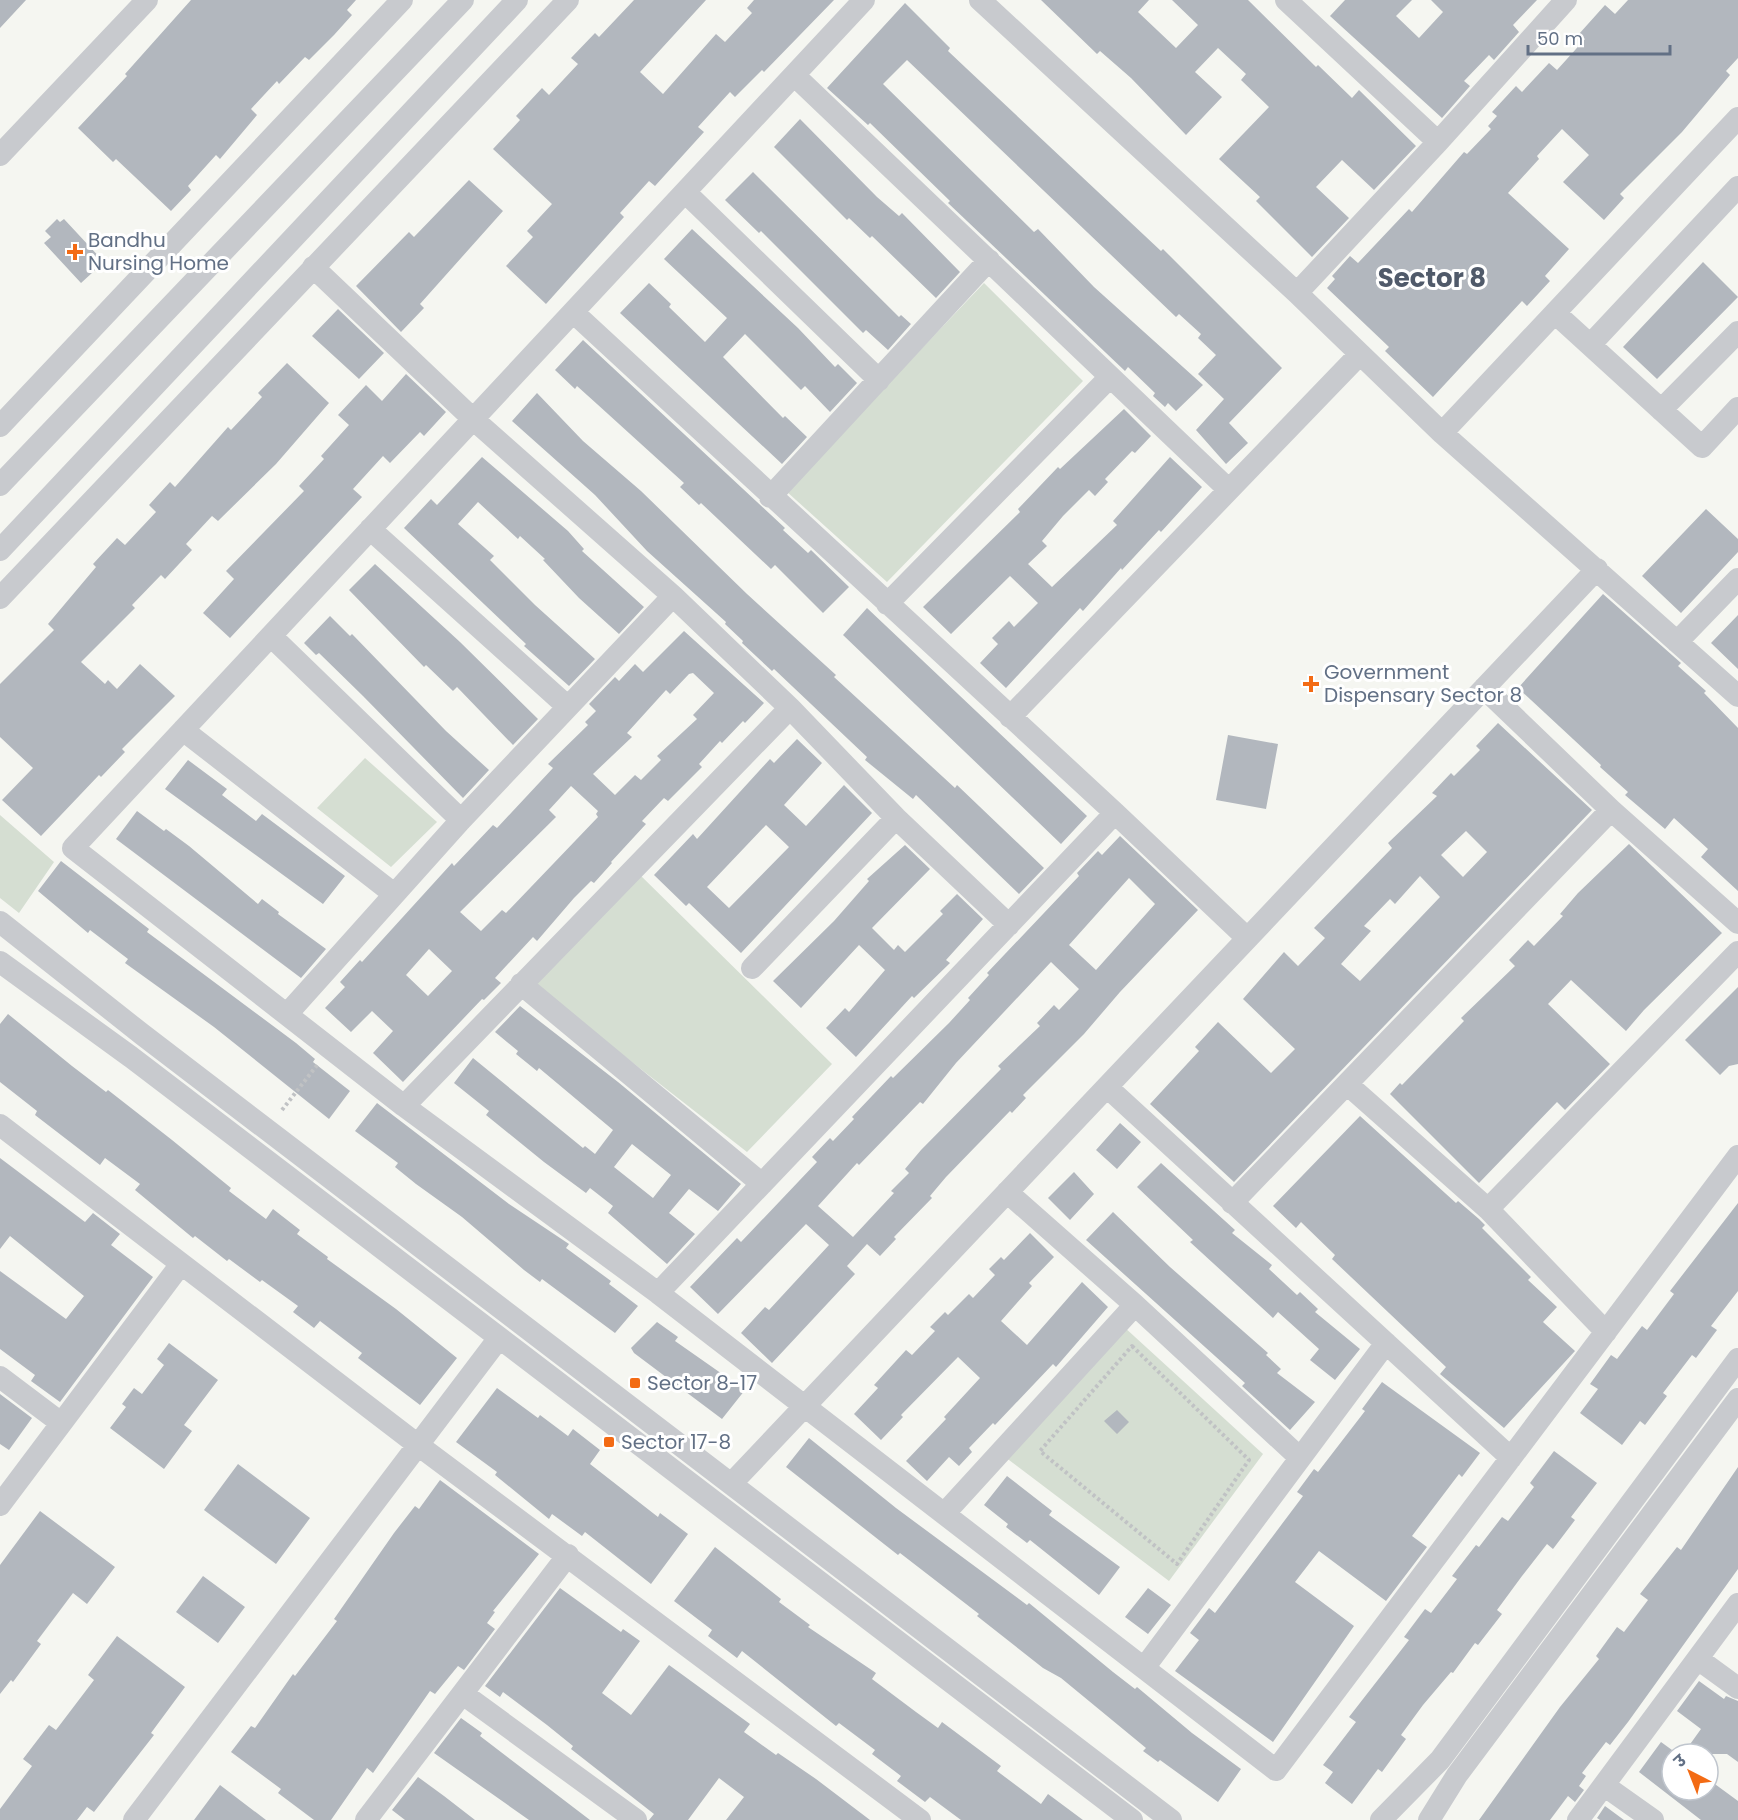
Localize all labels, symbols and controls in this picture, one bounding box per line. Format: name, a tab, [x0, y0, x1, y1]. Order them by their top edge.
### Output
scale bar	[1528, 18, 1670, 56]
text: 50 m	[1537, 26, 1583, 51]
place label: Bandhu Nursing Home	[88, 226, 229, 277]
marker: Bandhu Nursing Home	[66, 243, 84, 261]
district label: Sector 8	[1378, 260, 1486, 296]
place label: Government Dispensary Sector 8	[1324, 658, 1522, 709]
marker: Government Dispensary Sector 8	[1302, 675, 1320, 693]
place label: Sector 8-17	[647, 1369, 757, 1397]
marker: Sector 8-17	[628, 1376, 642, 1390]
place label: Sector 17-8	[621, 1428, 731, 1456]
marker: Sector 17-8	[602, 1435, 616, 1449]
north arrow	[1660, 1742, 1720, 1802]
text: उ	[1668, 1749, 1692, 1773]

